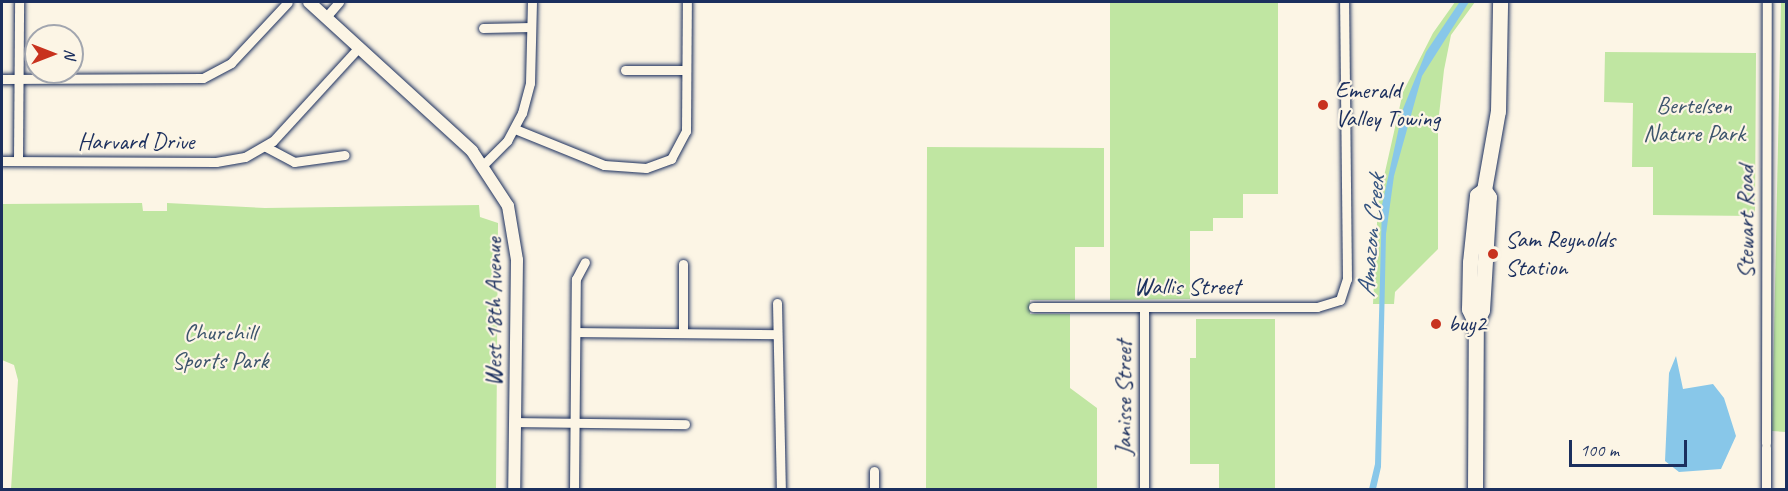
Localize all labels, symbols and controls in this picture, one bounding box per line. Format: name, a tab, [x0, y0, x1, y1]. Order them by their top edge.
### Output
north arrow	[24, 24, 84, 84]
text: N	[60, 49, 80, 59]
place label: Emerald Valley Towing	[1335, 77, 1439, 133]
park label: Bertelsen Nature Park	[1643, 92, 1745, 148]
marker: Emerald Valley Towing	[1316, 98, 1330, 112]
street label: Harvard Drive	[77, 128, 195, 156]
street label: Stewart Road	[1732, 166, 1760, 278]
water label: Amazon Creek	[1350, 174, 1392, 298]
place label: Sam Reynolds Station	[1505, 226, 1616, 282]
street label: West 18th Avenue	[480, 238, 508, 386]
marker: Sam Reynolds Station	[1486, 247, 1500, 261]
street label: Wallis Street	[1134, 273, 1240, 301]
place label: buy2	[1448, 310, 1486, 338]
marker: buy2	[1429, 317, 1443, 331]
park label: Churchill Sports Park	[171, 319, 269, 375]
street label: Janisse Street	[1110, 340, 1138, 456]
scale bar	[1572, 428, 1690, 466]
text: 100 m	[1580, 439, 1619, 461]

